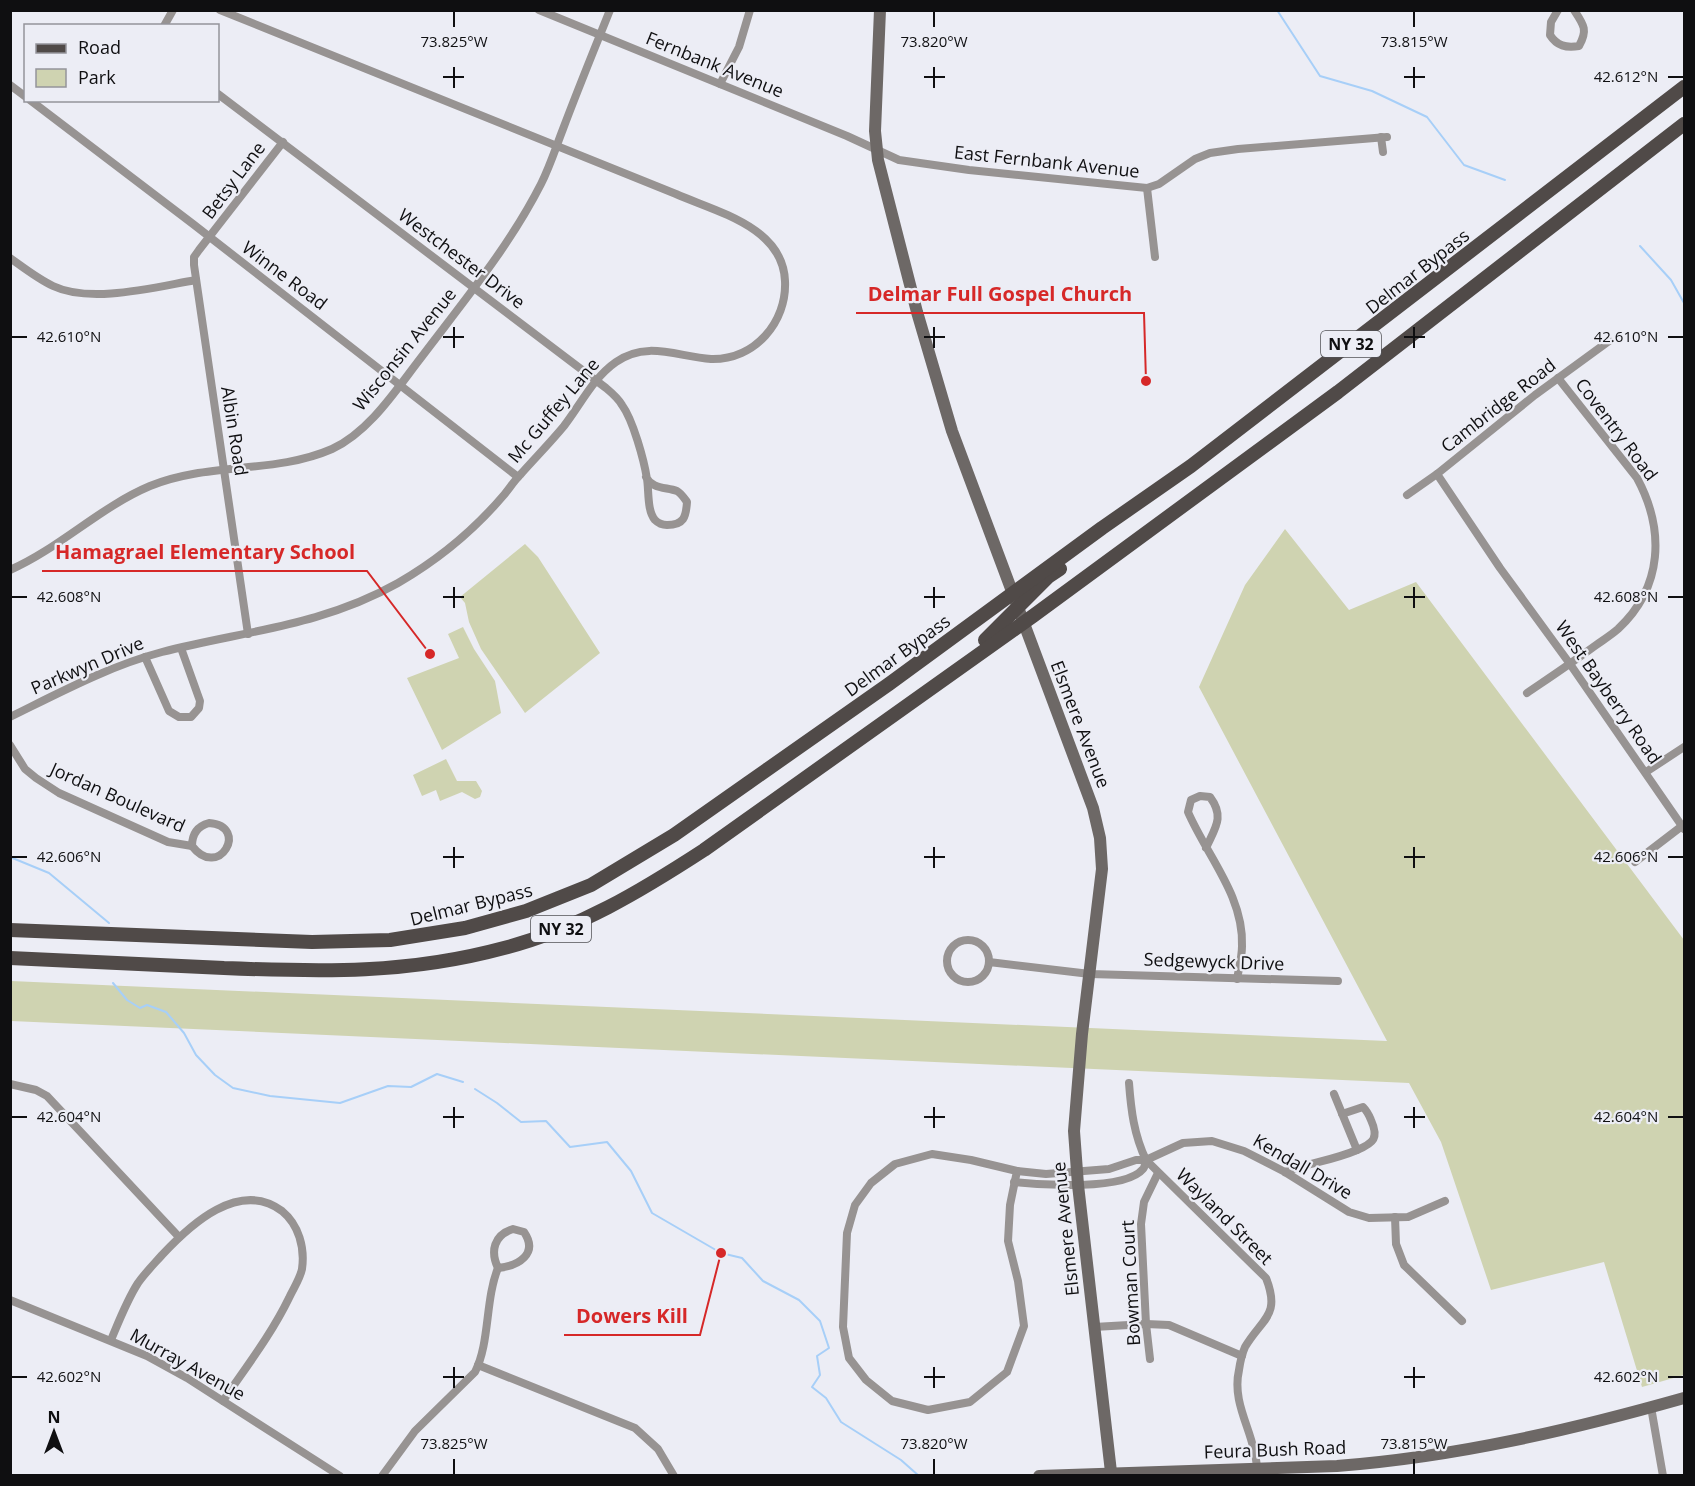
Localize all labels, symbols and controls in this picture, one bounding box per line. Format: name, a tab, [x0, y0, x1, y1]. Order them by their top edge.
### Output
legend	[24, 24, 219, 102]
street label: Fernbank Avenue	[643, 25, 787, 103]
text: 73.825°W	[420, 31, 488, 51]
text: 73.820°W	[900, 31, 968, 51]
text: 73.815°W	[1380, 31, 1448, 51]
text: Road	[78, 35, 121, 59]
text: Park	[78, 65, 116, 89]
text: 42.612°N	[1594, 66, 1658, 86]
street label: Betsy Lane	[196, 136, 270, 224]
street label: East Fernbank Avenue	[953, 139, 1141, 183]
street label: Westchester Drive	[394, 202, 530, 314]
street label: Delmar Bypass	[1360, 223, 1474, 319]
street label: Winne Road	[237, 235, 333, 315]
callout: Delmar Full Gospel Church	[856, 275, 1144, 313]
text: Delmar Full Gospel Church	[868, 280, 1132, 307]
street label: Wisconsin Avenue	[347, 282, 461, 416]
text: 42.610°N	[37, 326, 101, 346]
text: 42.610°N	[1594, 326, 1658, 346]
road number: NY 32	[1321, 331, 1381, 357]
street label: Mc Guffey Lane	[502, 352, 604, 468]
street label: Cambridge Road	[1436, 353, 1560, 457]
street label: Coventry Road	[1570, 373, 1664, 485]
street label: Albin Road	[216, 385, 254, 477]
callout: Hamagrael Elementary School	[42, 533, 367, 571]
text: Hamagrael Elementary School	[55, 538, 355, 565]
text: 42.608°N	[37, 586, 101, 606]
text: 42.608°N	[1594, 586, 1658, 606]
street label: Delmar Bypass	[839, 608, 955, 702]
street label: West Bayberry Road	[1551, 616, 1667, 768]
street label: Parkwyn Drive	[27, 630, 147, 700]
street label: Elsmere Avenue	[1046, 657, 1116, 791]
street label: Jordan Boulevard	[45, 756, 189, 838]
text: 42.606°N	[37, 846, 101, 866]
text: 42.606°N	[1594, 846, 1658, 866]
street label: Delmar Bypass	[407, 877, 535, 931]
road number: NY 32	[531, 916, 591, 942]
street label: Sedgewyck Drive	[1143, 947, 1285, 975]
text: 42.604°N	[37, 1106, 101, 1126]
text: 42.604°N	[1594, 1106, 1658, 1126]
street label: Kendall Drive	[1249, 1128, 1357, 1204]
street label: Elsmere Avenue	[1046, 1161, 1084, 1297]
street label: Wayland Street	[1172, 1163, 1278, 1269]
street label: Bowman Court	[1115, 1220, 1145, 1346]
callout: Dowers Kill	[564, 1297, 700, 1335]
text: Dowers Kill	[576, 1302, 688, 1329]
street label: Murray Avenue	[126, 1322, 250, 1406]
text: 42.602°N	[37, 1366, 101, 1386]
text: 42.602°N	[1594, 1366, 1658, 1386]
north arrow	[24, 1402, 84, 1462]
text: N	[47, 1406, 61, 1428]
text: 73.825°W	[420, 1433, 488, 1453]
text: 73.820°W	[900, 1433, 968, 1453]
text: 73.815°W	[1380, 1433, 1448, 1453]
street label: Feura Bush Road	[1203, 1435, 1347, 1463]

